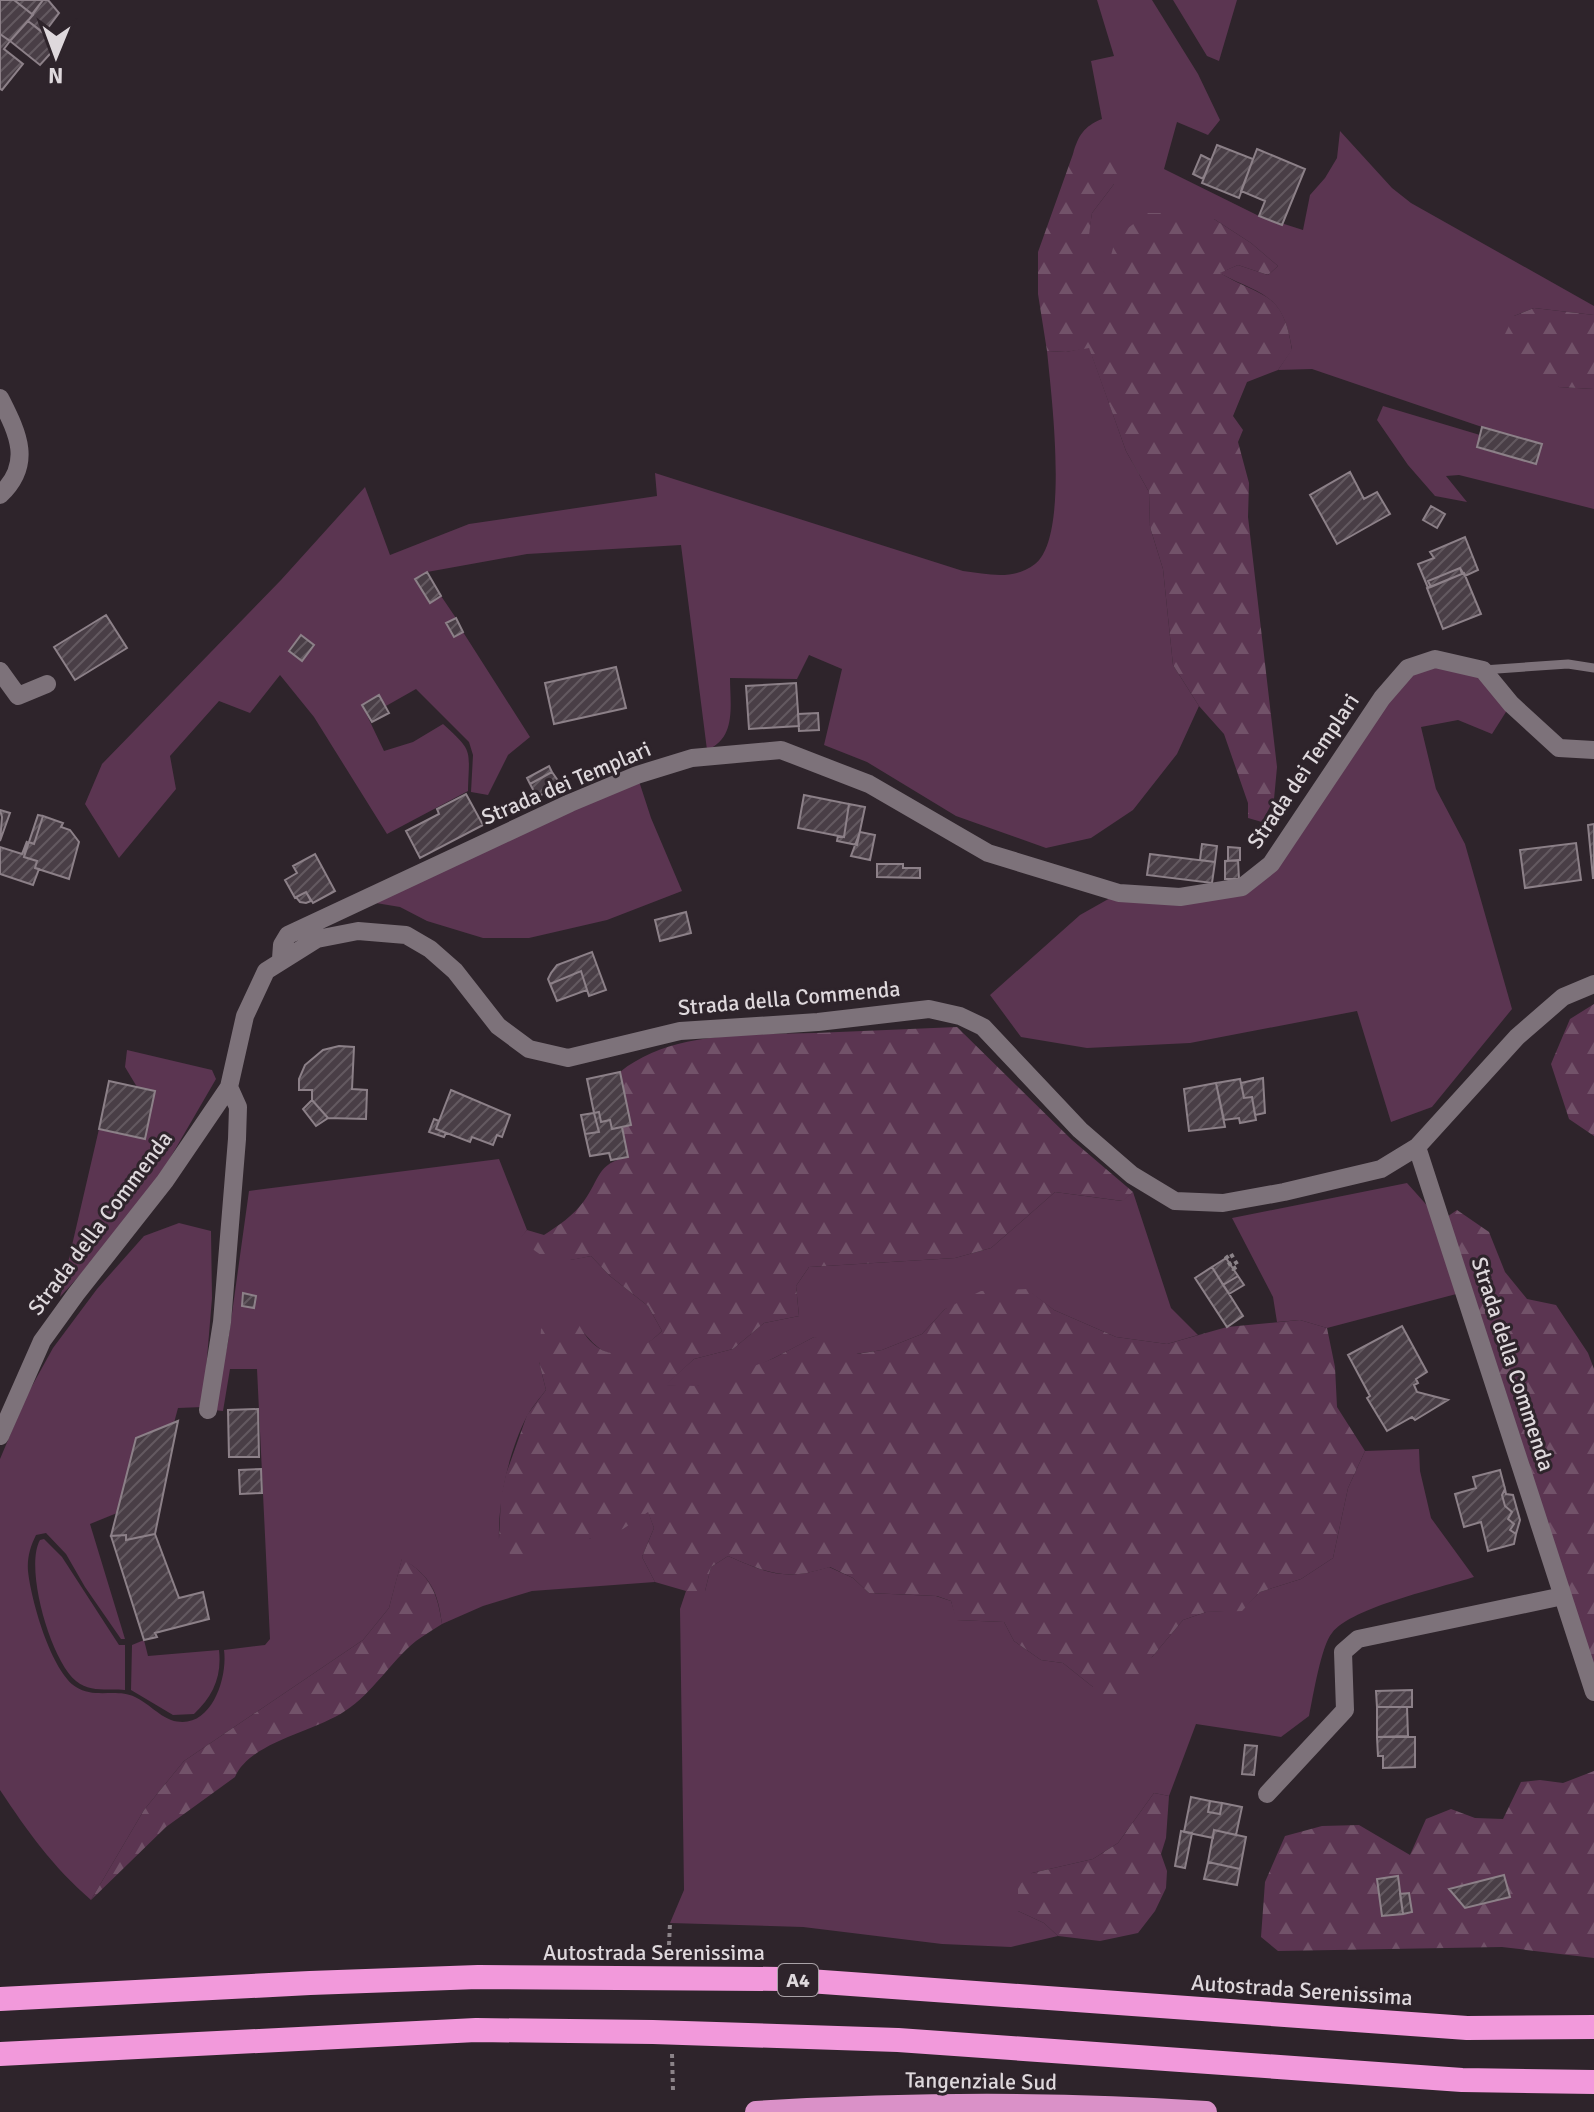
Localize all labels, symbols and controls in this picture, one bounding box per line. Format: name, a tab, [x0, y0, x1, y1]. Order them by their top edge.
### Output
north arrow	[16, 16, 96, 96]
text: N	[48, 62, 64, 89]
street label: Strada dei Templari	[1241, 688, 1365, 854]
street label: Strada dei Templari	[477, 735, 655, 831]
street label: Strada della Commenda	[677, 975, 901, 1021]
street label: Strada della Commenda	[22, 1126, 178, 1320]
street label: Strada della Commenda	[1466, 1254, 1560, 1474]
street label: Autostrada Serenissima	[543, 1939, 765, 1966]
road number: A4	[778, 1964, 818, 1996]
street label: Autostrada Serenissima	[1190, 1969, 1414, 2011]
street label: Tangenziale Sud	[905, 2066, 1057, 2096]

